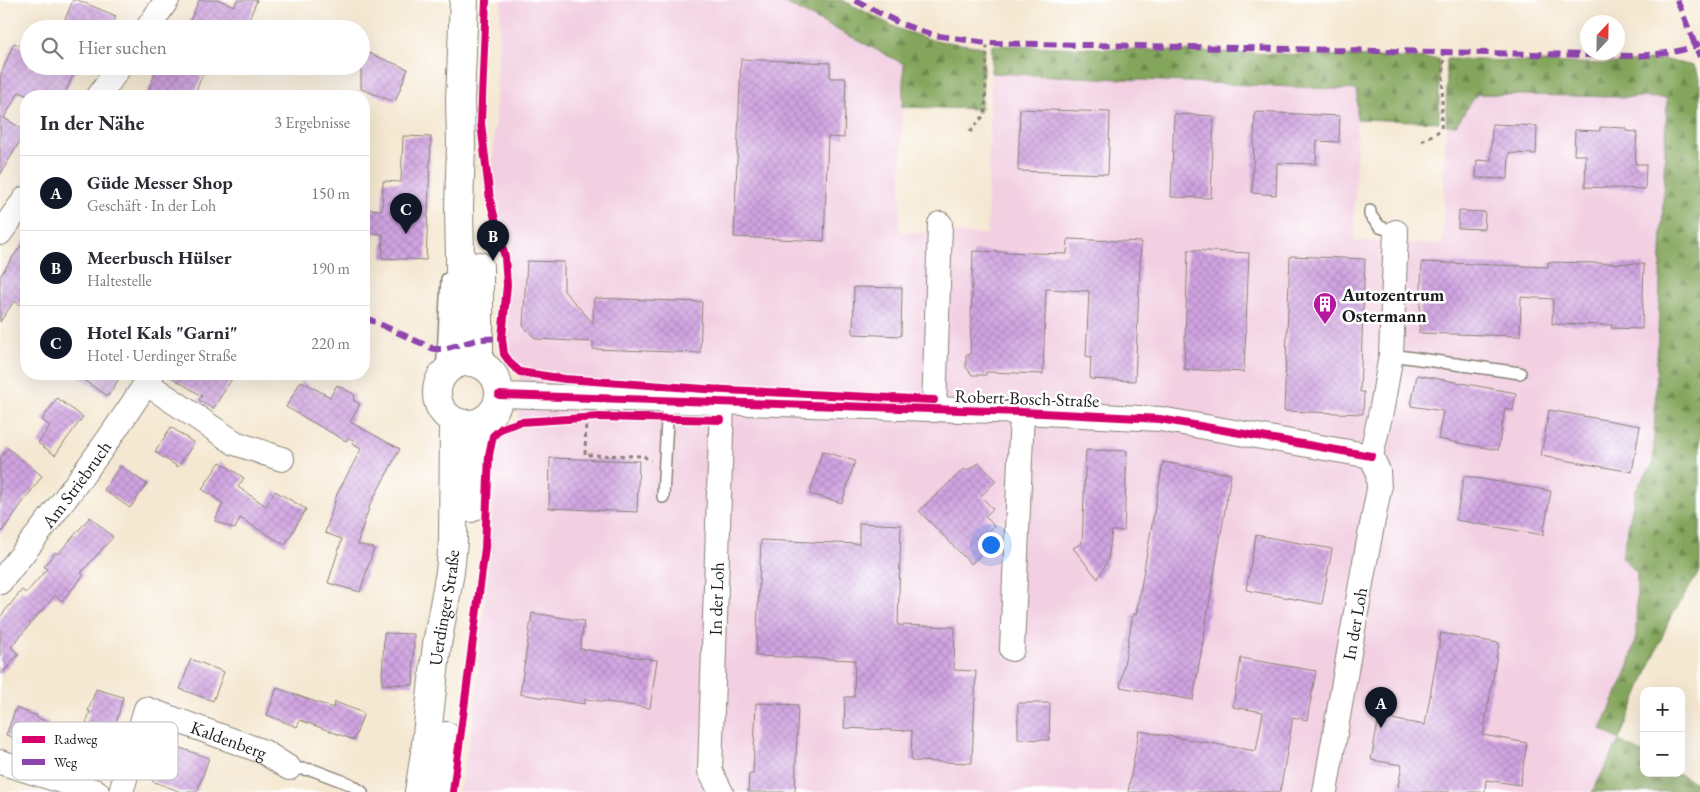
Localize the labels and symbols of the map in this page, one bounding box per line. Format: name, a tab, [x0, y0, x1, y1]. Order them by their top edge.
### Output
north arrow	[1580, 15, 1625, 60]
pin: C	[390, 193, 422, 234]
pin: B	[477, 220, 509, 261]
place label: Autozentrum Ostermann	[1341, 283, 1445, 327]
building icon: Autozentrum Ostermann	[1312, 291, 1338, 325]
street label: Robert-Bosch-Straße	[954, 384, 1100, 412]
street label: Am Striebruch	[35, 436, 116, 533]
your location	[978, 532, 1004, 558]
street label: Uerdinger Straße	[423, 549, 464, 667]
street label: In der Loh	[703, 562, 728, 636]
street label: In der Loh	[1337, 585, 1372, 662]
pin: A	[1365, 687, 1397, 728]
street label: Kaldenberg	[188, 715, 270, 764]
legend	[12, 722, 178, 780]
text: Radweg	[54, 730, 98, 748]
text: Weg	[54, 753, 78, 771]

